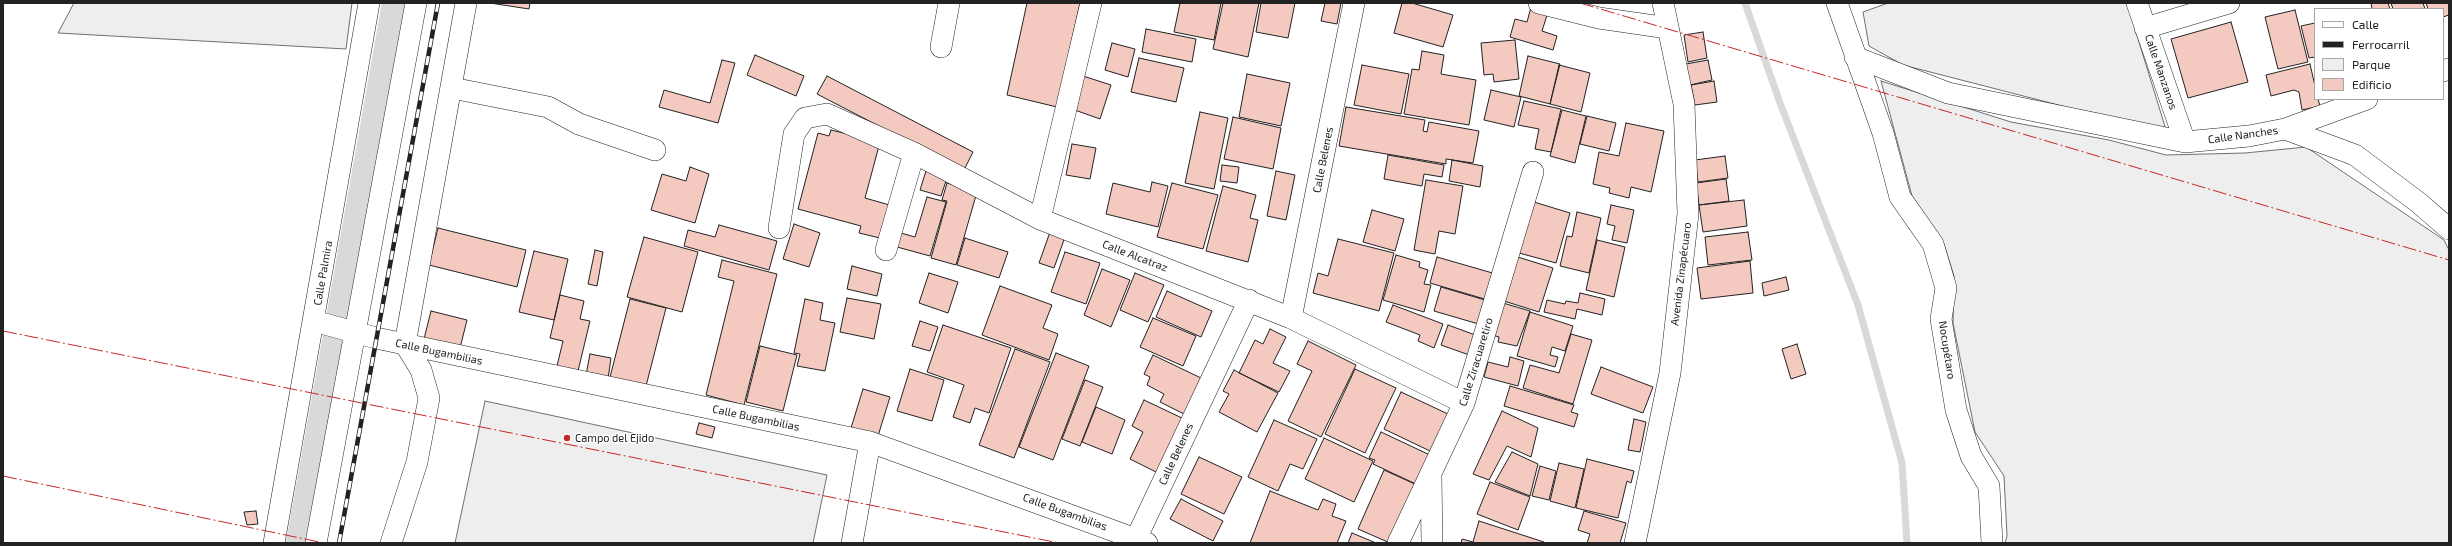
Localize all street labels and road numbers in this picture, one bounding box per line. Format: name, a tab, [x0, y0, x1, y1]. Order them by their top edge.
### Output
street label: Calle Manzanos	[2142, 32, 2180, 112]
street label: Calle Nanches	[2207, 124, 2279, 146]
street label: Calle Belenes	[1310, 126, 1336, 194]
street label: Avenida Zinapécuaro	[1668, 222, 1694, 326]
street label: Calle Alcatraz	[1100, 237, 1170, 275]
street label: Calle Palmira	[311, 239, 335, 307]
street label: Calle Ziracuaretiro	[1456, 316, 1496, 408]
street label: Nocupétaro	[1936, 320, 1958, 380]
street label: Calle Bugambilias	[394, 336, 484, 368]
street label: Calle Bugambilias	[711, 402, 801, 434]
street label: Calle Belenes	[1156, 421, 1196, 487]
street label: Calle Bugambilias	[1021, 491, 1109, 533]

